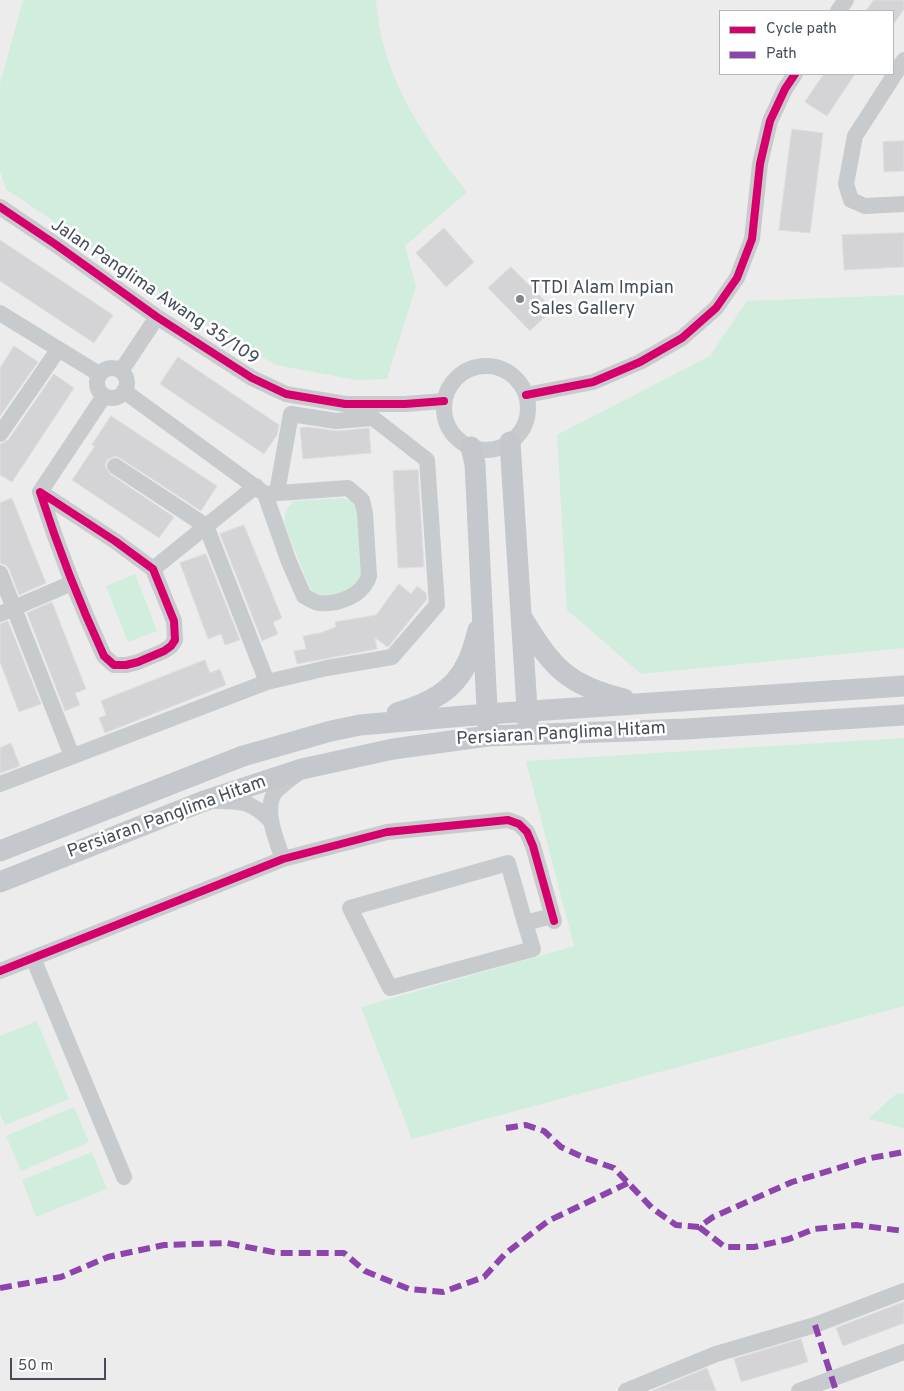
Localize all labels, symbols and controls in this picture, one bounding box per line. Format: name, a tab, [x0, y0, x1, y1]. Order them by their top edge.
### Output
legend	[719, 10, 894, 75]
text: Cycle path	[766, 20, 837, 39]
text: Path	[766, 45, 797, 64]
street label: Jalan Panglima Awang 35/109	[46, 215, 262, 371]
place label: TTDI Alam Impian Sales Gallery	[530, 278, 674, 320]
marker: TTDI Alam Impian Sales Gallery	[514, 293, 526, 305]
street label: Persiaran Panglima Hitam	[456, 719, 666, 751]
street label: Persiaran Panglima Hitam	[65, 772, 269, 864]
scale bar	[12, 1348, 109, 1380]
text: 50 m	[18, 1357, 53, 1376]

